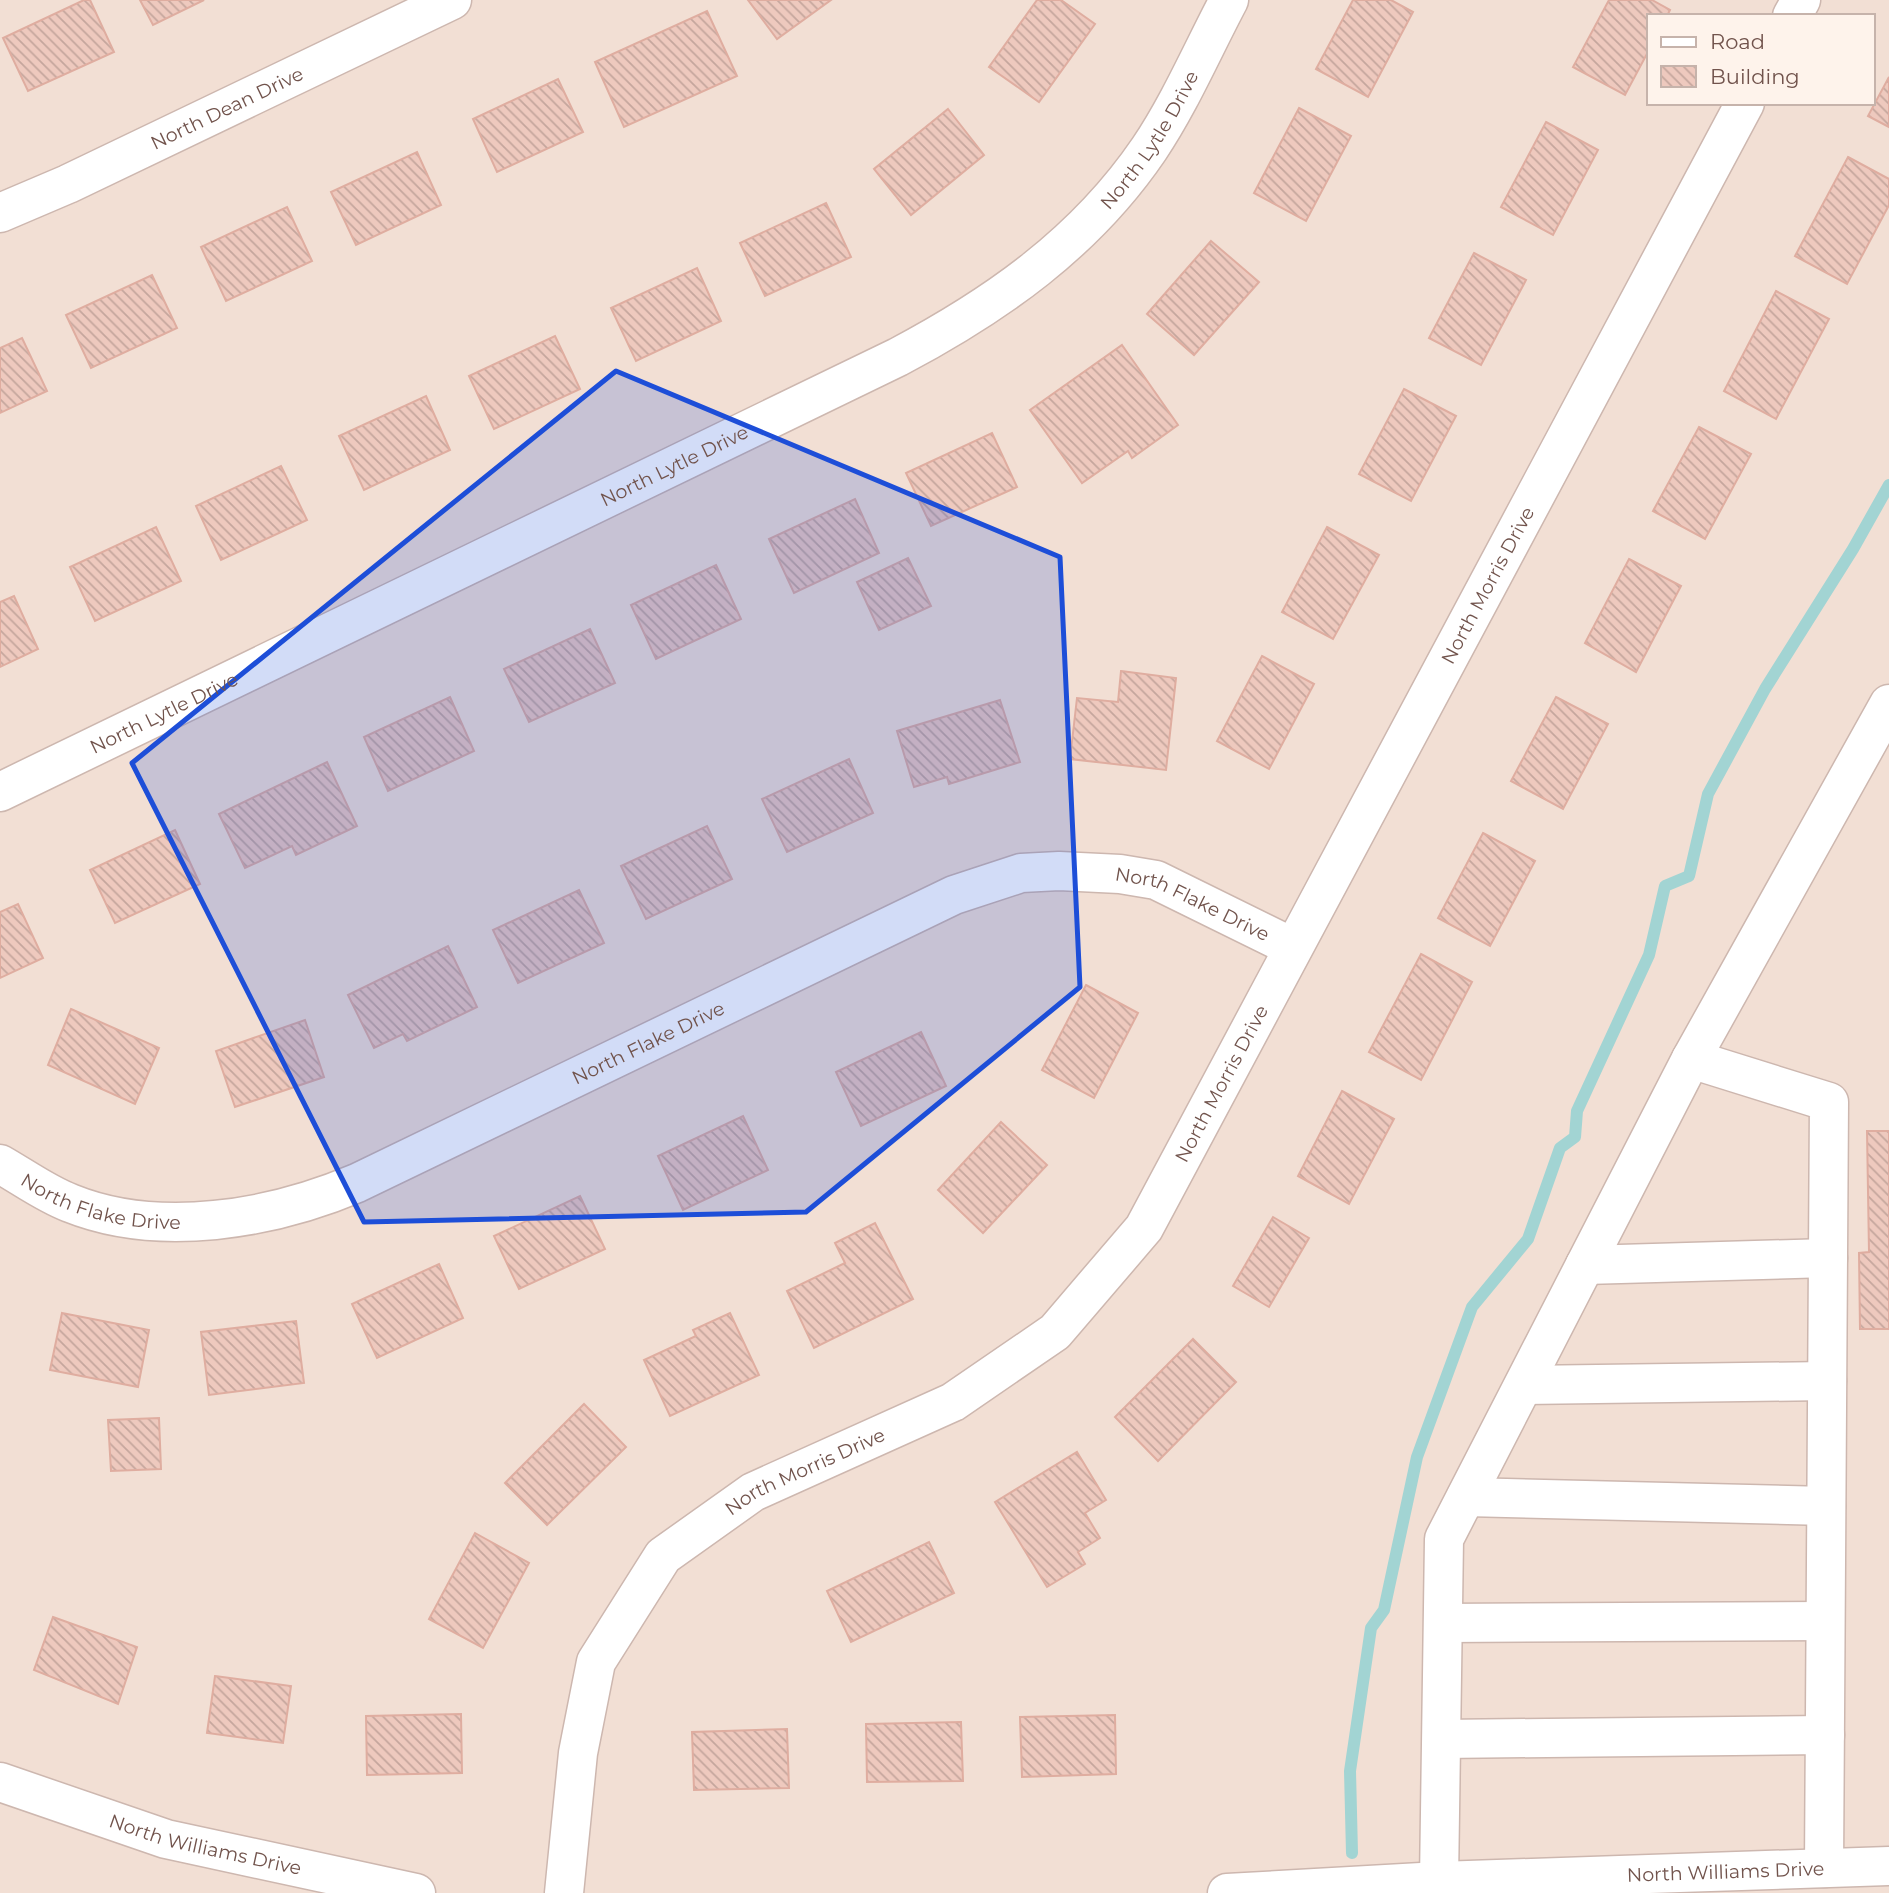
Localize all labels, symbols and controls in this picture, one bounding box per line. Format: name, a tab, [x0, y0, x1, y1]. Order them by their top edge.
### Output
legend	[1647, 14, 1875, 105]
text: Road	[1710, 29, 1765, 54]
street label: North Dean Drive	[147, 62, 307, 154]
text: Building	[1710, 64, 1800, 89]
street label: North Lytle Drive	[1095, 67, 1203, 214]
street label: North Lytle Drive	[596, 420, 752, 511]
street label: North Morris Drive	[1436, 503, 1539, 668]
street label: North Lytle Drive	[86, 667, 242, 758]
street label: North Flake Drive	[1114, 862, 1274, 946]
street label: North Flake Drive	[568, 996, 728, 1089]
street label: North Morris Drive	[1170, 1001, 1273, 1166]
street label: North Flake Drive	[17, 1168, 181, 1234]
street label: North Morris Drive	[720, 1423, 888, 1520]
street label: North Williams Drive	[106, 1809, 304, 1879]
street label: North Williams Drive	[1626, 1857, 1825, 1886]

